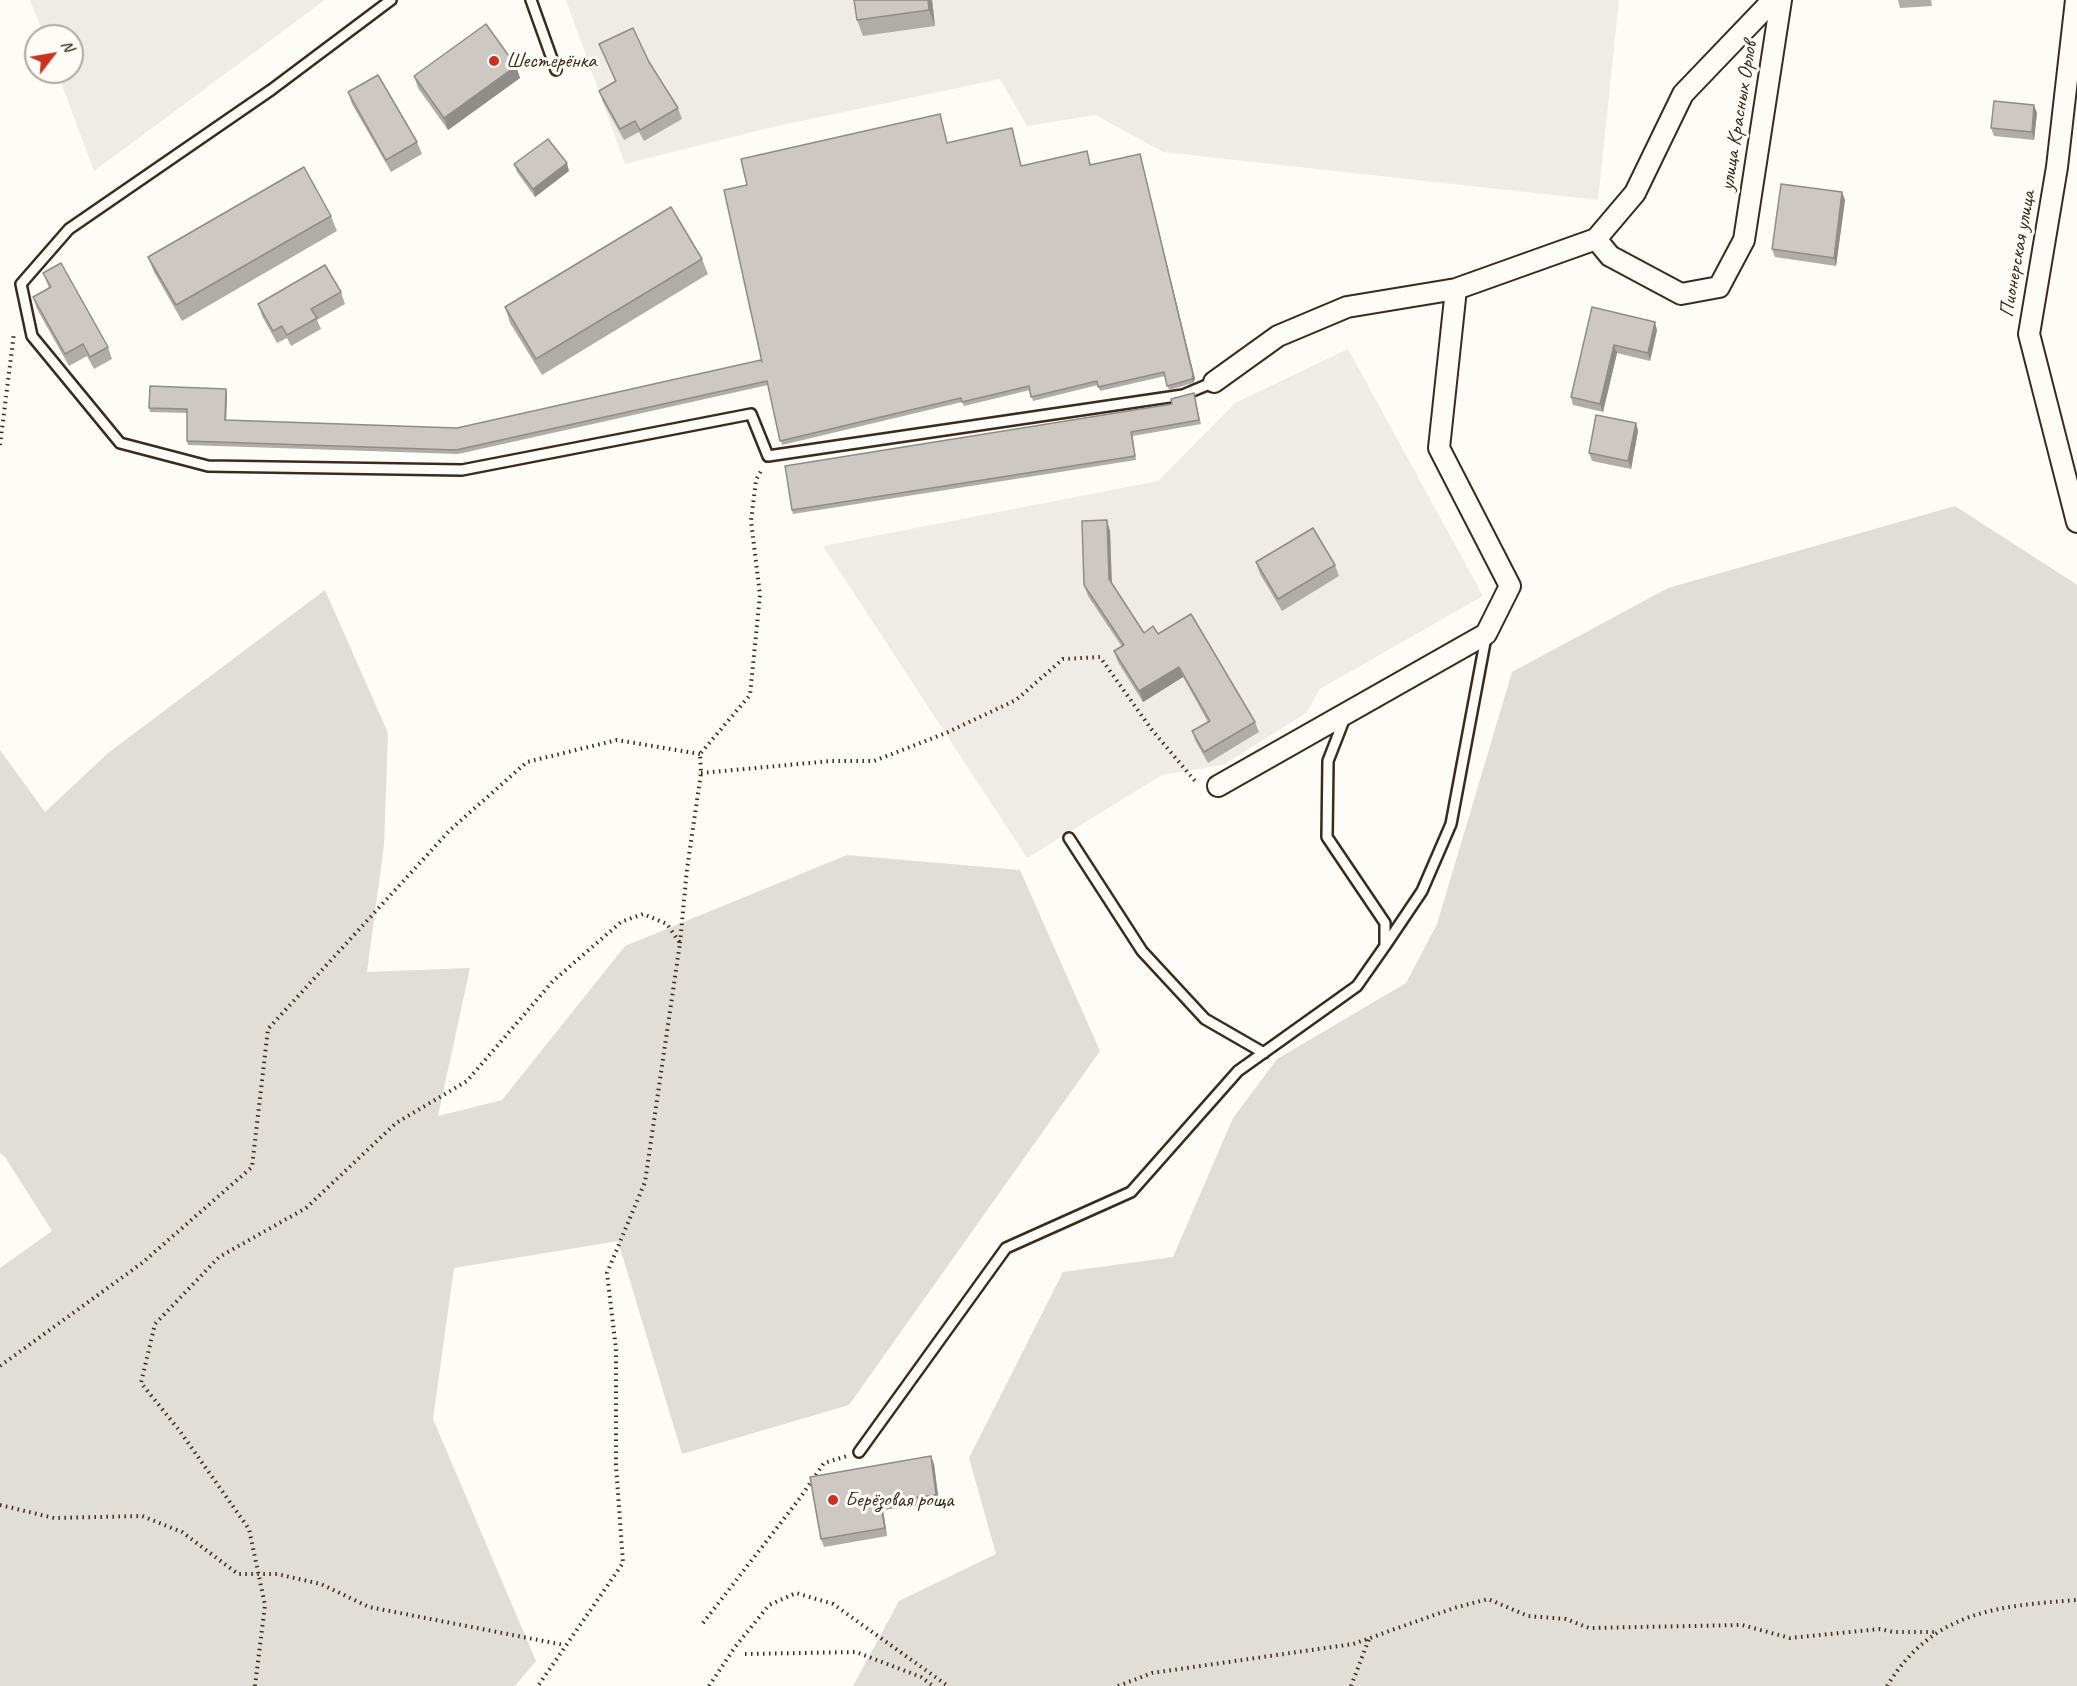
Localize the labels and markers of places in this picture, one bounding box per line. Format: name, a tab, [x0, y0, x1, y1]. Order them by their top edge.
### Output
place label: Шестерёнка	[506, 48, 597, 74]
marker: Шестерёнка	[487, 54, 501, 68]
place label: Берёзовая роща	[845, 1487, 953, 1513]
marker: Берёзовая роща	[826, 1493, 840, 1507]

